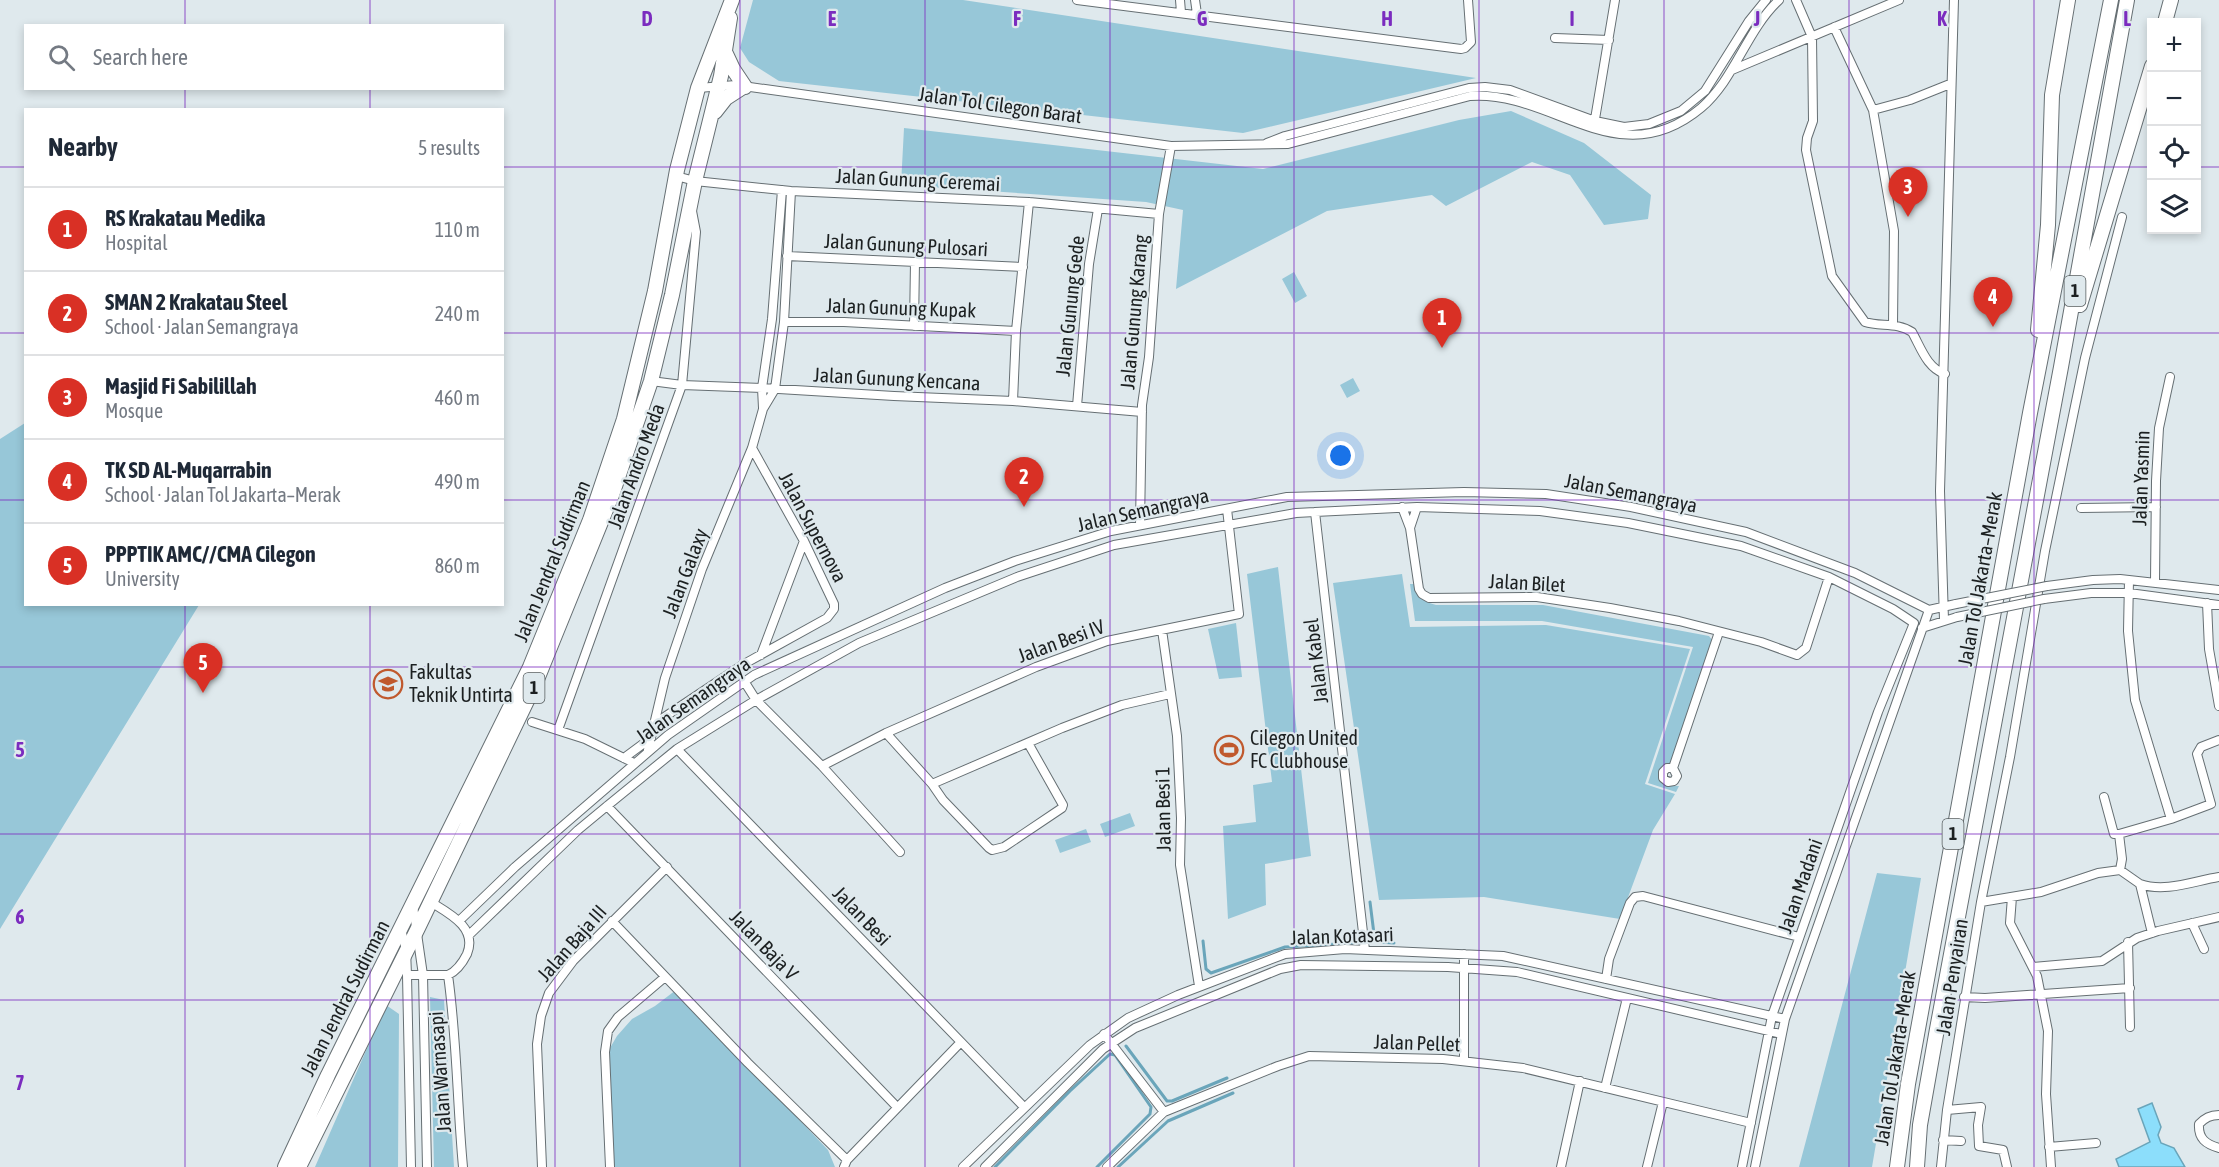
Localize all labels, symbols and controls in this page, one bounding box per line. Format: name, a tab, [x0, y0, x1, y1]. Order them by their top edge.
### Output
text: D	[641, 7, 653, 30]
text: E	[828, 7, 837, 30]
text: F	[1013, 7, 1021, 30]
text: G	[1197, 7, 1208, 30]
text: H	[1381, 7, 1393, 30]
text: I	[1569, 7, 1575, 30]
text: J	[1753, 7, 1760, 30]
text: K	[1937, 7, 1947, 30]
text: L	[2123, 7, 2131, 30]
map controls	[2147, 18, 2201, 234]
button: +	[2147, 18, 2201, 72]
search box	[24, 24, 504, 90]
icon: search	[45, 41, 78, 74]
text: Search here	[93, 44, 188, 70]
button: −	[2147, 72, 2201, 126]
street label: Jalan Tol Cilegon Barat	[917, 82, 1084, 127]
button: locate	[2147, 126, 2201, 180]
text: Nearby	[48, 132, 118, 162]
text: 5 results	[418, 136, 480, 159]
street label: Jalan Gunung Ceremai	[835, 164, 1001, 195]
pin: 3	[1888, 168, 1928, 217]
button: layers	[2147, 180, 2201, 234]
text: RS Krakatau Medika	[105, 205, 265, 231]
text: 1	[63, 218, 72, 241]
text: 110 m	[435, 218, 480, 241]
street label: Jalan Gunung Pulosari	[823, 229, 989, 260]
text: Hospital	[105, 231, 168, 254]
street label: Jalan Gunung Karang	[1115, 233, 1152, 390]
street label: Jalan Gunung Gede	[1051, 234, 1088, 378]
road number: 1	[2064, 276, 2086, 306]
pin: 4	[1974, 278, 2012, 327]
text: SMAN 2 Krakatau Steel	[105, 289, 287, 315]
street label: Jalan Gunung Kupak	[826, 293, 977, 322]
pin: 1	[1422, 298, 1462, 348]
text: 2	[63, 302, 72, 325]
text: 240 m	[435, 302, 480, 325]
text: School · Jalan Semangraya	[105, 315, 299, 338]
street label: Jalan Gunung Kencana	[813, 363, 981, 394]
text: Masjid Fi Sabilillah	[105, 373, 257, 399]
text: 3	[63, 386, 72, 409]
text: 460 m	[435, 386, 480, 409]
text: Mosque	[105, 399, 163, 422]
street label: Jalan Andro Meda	[602, 400, 669, 531]
street label: Jalan Yasmin	[2127, 430, 2154, 526]
your location	[1326, 441, 1355, 470]
text: TK SD AL-Muqarrabin	[105, 457, 272, 483]
pin: 2	[1004, 458, 1044, 507]
street label: Jalan Supernova	[775, 468, 852, 586]
street label: Jalan Semangraya	[1563, 468, 1699, 517]
text: 4	[63, 470, 72, 493]
text: 490 m	[435, 470, 480, 493]
street label: Jalan Jendral Sudirman	[509, 477, 594, 645]
text: School · Jalan Tol Jakarta–Merak	[105, 483, 341, 506]
street label: Jalan Semangraya	[1075, 483, 1211, 536]
street label: Jalan Tol Jakarta–Merak	[1953, 490, 2006, 668]
street label: Jalan Galaxy	[657, 525, 712, 621]
text: PPPTIK AMC//CMA Cilegon	[105, 541, 316, 567]
text: 5	[63, 554, 72, 577]
text: 860 m	[435, 554, 480, 577]
text: University	[105, 567, 180, 590]
street label: Jalan Bilet	[1488, 569, 1566, 596]
street label: Jalan Besi IV	[1014, 614, 1108, 667]
street label: Jalan Kabel	[1299, 617, 1332, 705]
pin: 5	[184, 644, 222, 693]
street label: Jalan Semangraya	[631, 652, 754, 748]
place label: Fakultas Teknik Untirta	[409, 660, 513, 706]
school or university icon: Fakultas Teknik Untirta	[372, 668, 404, 700]
road number: 1	[524, 673, 544, 703]
place label: Cilegon United FC Clubhouse	[1250, 726, 1358, 772]
sports icon: Cilegon United FC Clubhouse	[1213, 734, 1245, 766]
text: 5	[15, 738, 25, 761]
street label: Jalan Besi 1	[1150, 766, 1175, 852]
road number: 1	[1942, 819, 1964, 849]
street label: Jalan Madani	[1773, 836, 1826, 936]
street label: Jalan Besi	[829, 881, 896, 950]
street label: Jalan Baja III	[532, 900, 611, 985]
text: 6	[15, 905, 25, 928]
street label: Jalan Baja V	[726, 905, 803, 984]
street label: Jalan Jendral Sudirman	[295, 916, 394, 1079]
street label: Jalan Penyairan	[1931, 917, 1972, 1037]
street label: Jalan Kotasari	[1290, 922, 1394, 949]
street label: Jalan Tol Jakarta–Merak	[1869, 969, 1920, 1147]
street label: Jalan Warnasapi	[424, 1011, 455, 1133]
street label: Jalan Pellet	[1373, 1029, 1461, 1056]
text: 7	[15, 1071, 25, 1094]

